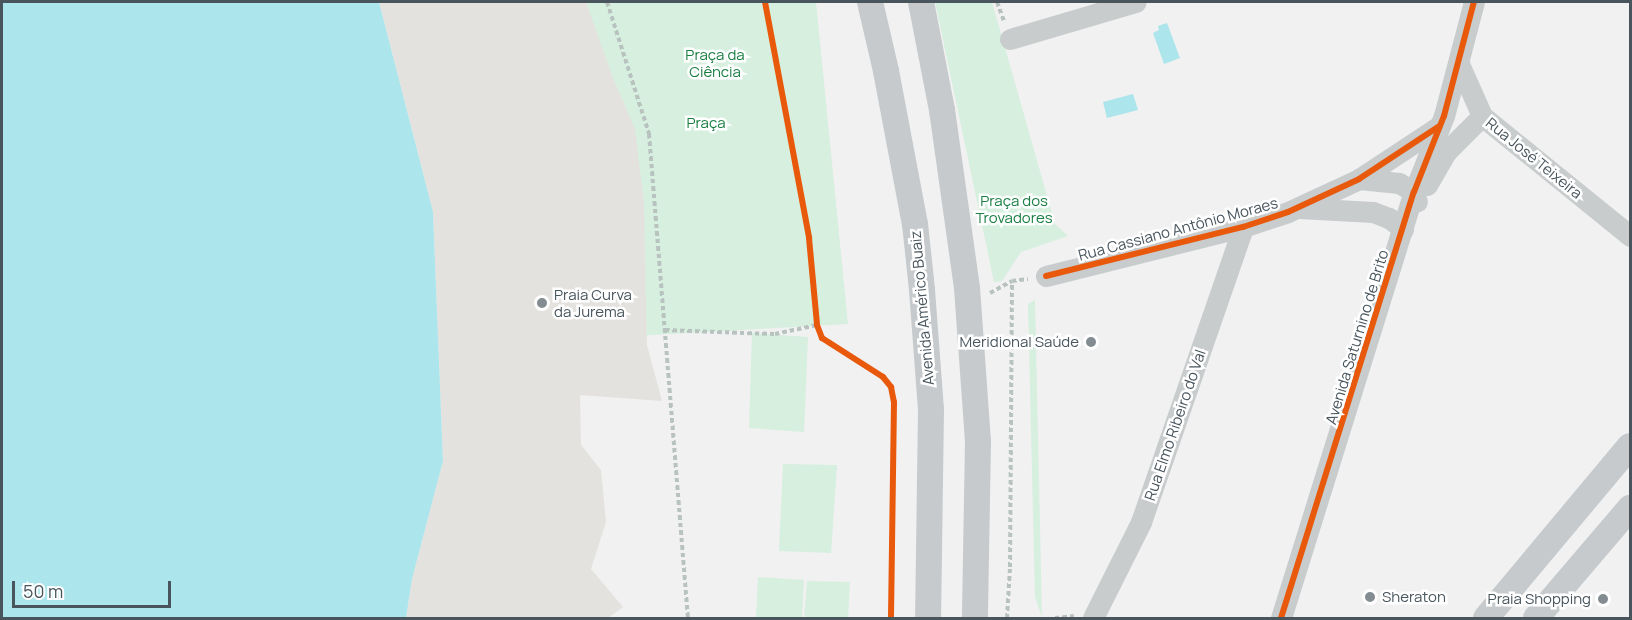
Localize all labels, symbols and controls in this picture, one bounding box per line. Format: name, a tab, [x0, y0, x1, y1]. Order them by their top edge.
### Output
park label: Praça da Ciência	[685, 45, 745, 80]
park label: Praça	[686, 114, 726, 132]
street label: Rua José Teixeira	[1482, 114, 1586, 202]
park label: Praça dos Trovadores	[975, 191, 1053, 226]
street label: Rua Cassiano Antônio Moraes	[1076, 194, 1280, 264]
street label: Avenida Américo Buaiz	[906, 230, 938, 386]
street label: Avenida Saturnino de Brito	[1322, 247, 1392, 427]
place label: Praia Curva da Jurema	[554, 285, 632, 320]
marker: Praia Curva da Jurema	[535, 296, 549, 310]
place label: Meridional Saúde	[960, 333, 1079, 351]
marker: Meridional Saúde	[1084, 335, 1098, 349]
street label: Rua Elmo Ribeiro do Val	[1141, 347, 1209, 503]
scale bar	[15, 569, 174, 607]
text: 50 m	[23, 579, 63, 603]
place label: Sheraton	[1382, 588, 1446, 606]
marker: Sheraton	[1363, 590, 1377, 604]
place label: Praia Shopping	[1488, 590, 1591, 608]
marker: Praia Shopping	[1596, 592, 1610, 606]

